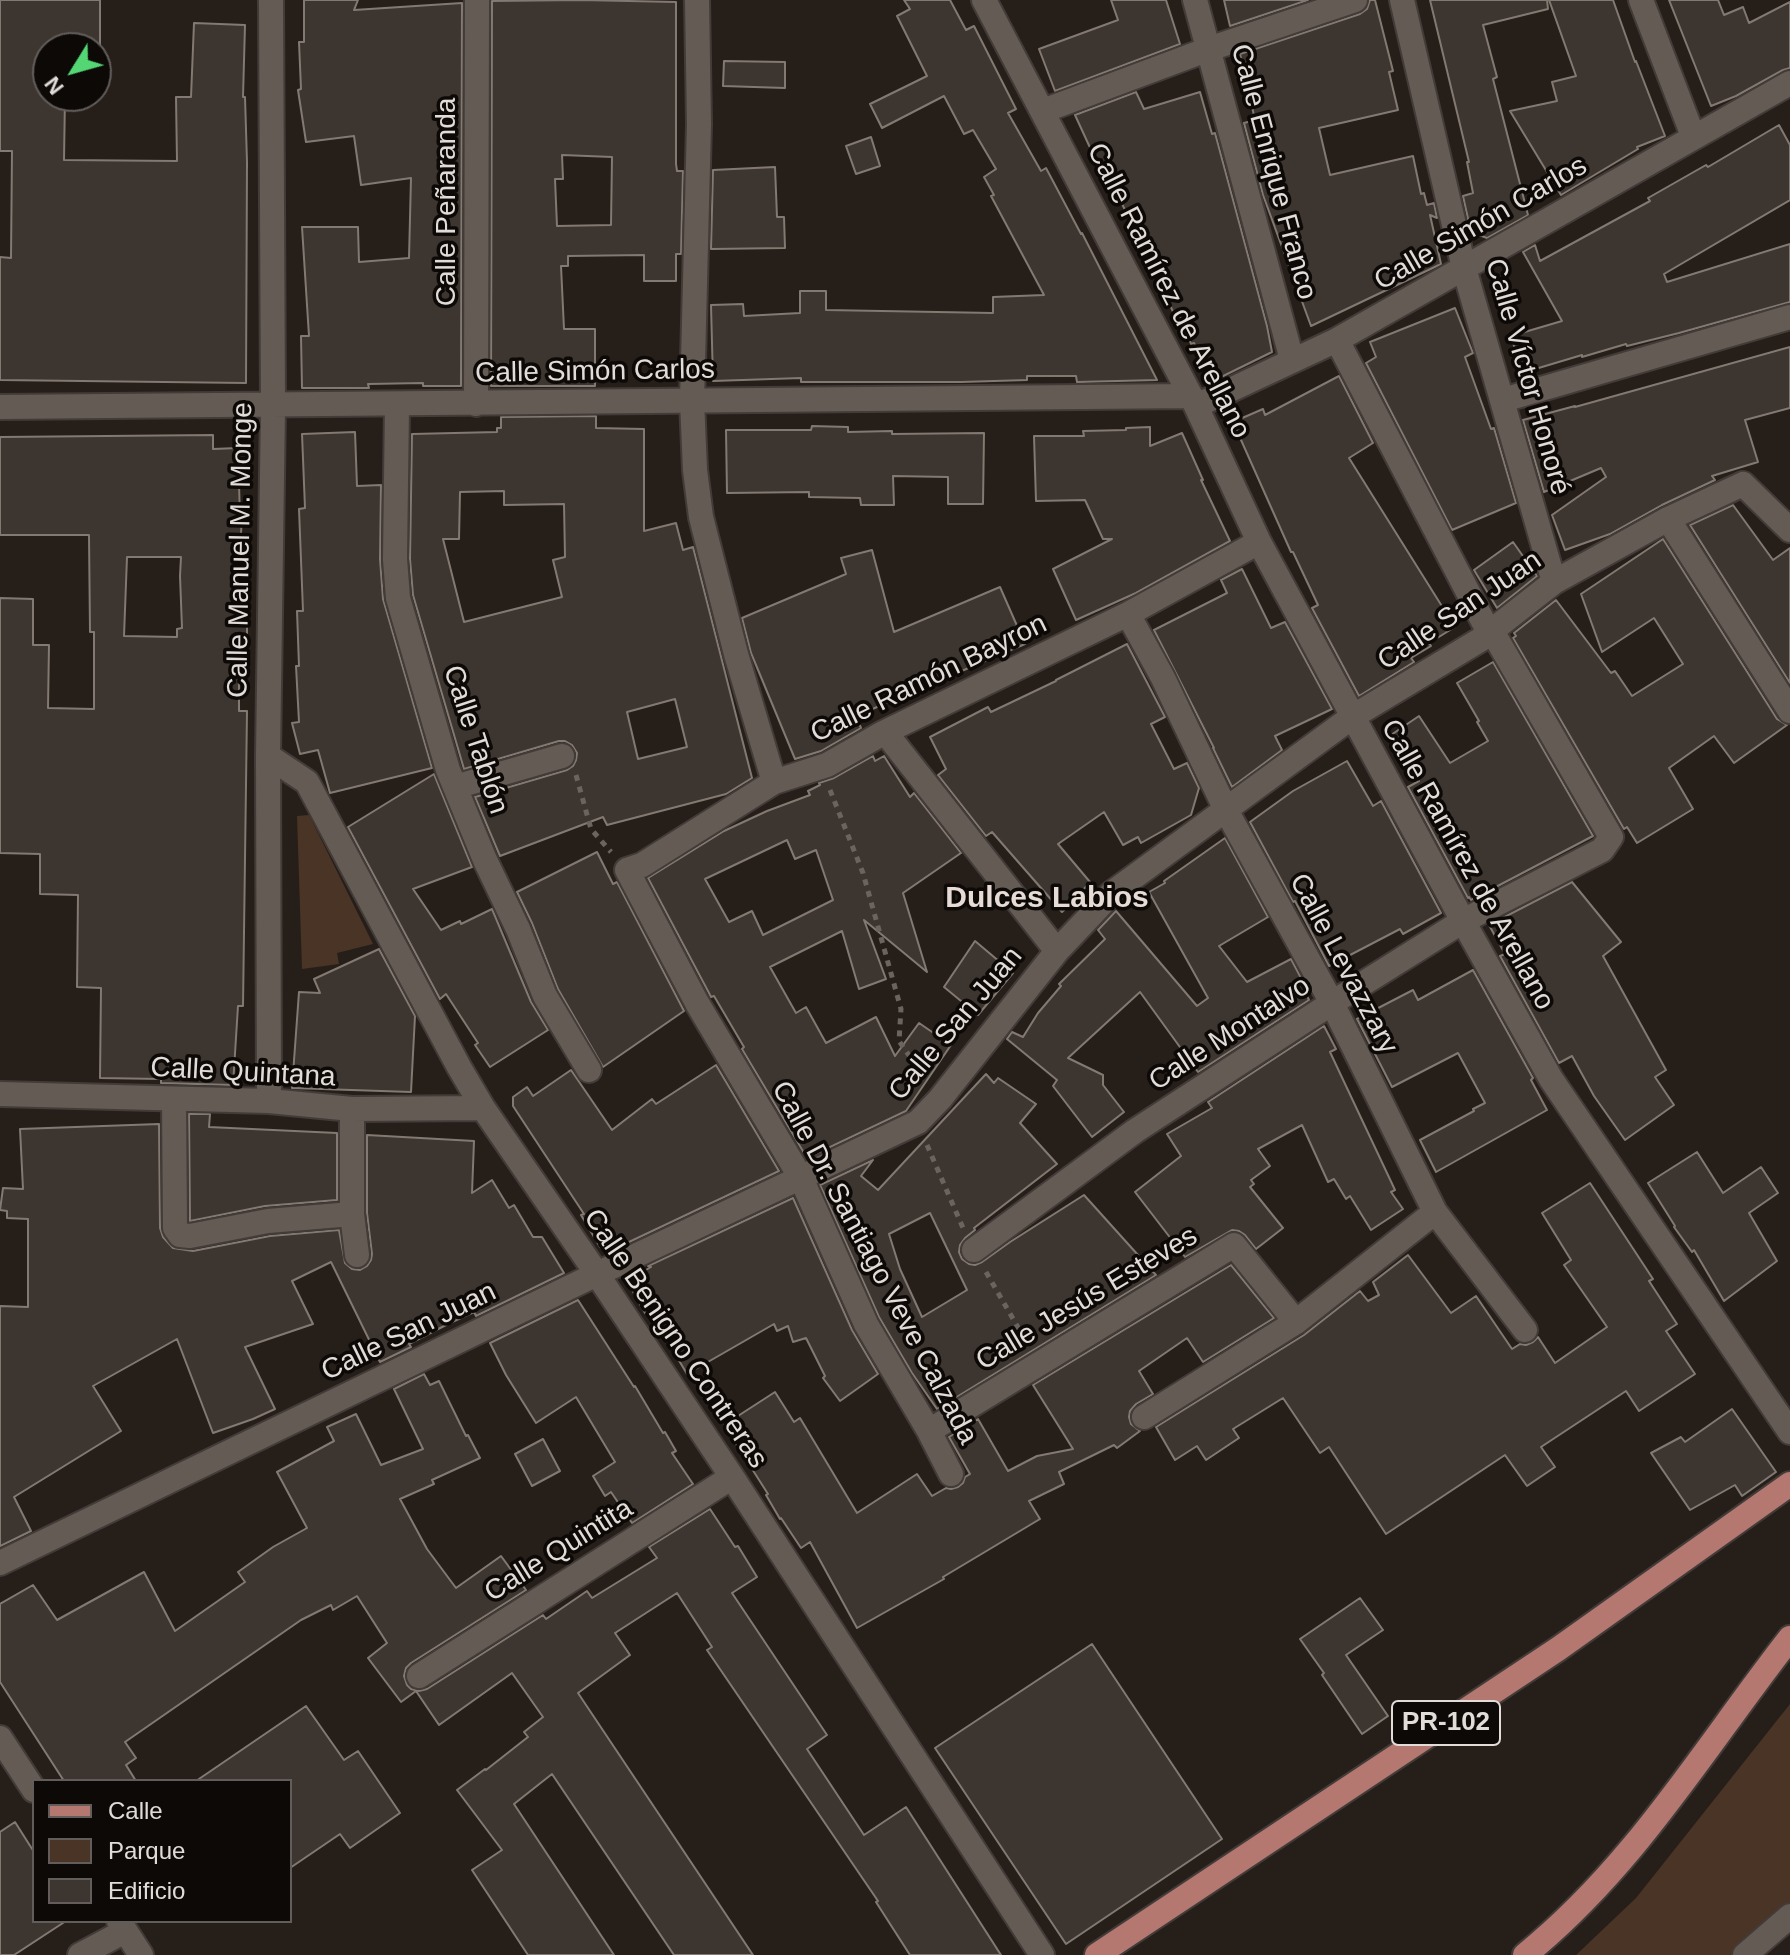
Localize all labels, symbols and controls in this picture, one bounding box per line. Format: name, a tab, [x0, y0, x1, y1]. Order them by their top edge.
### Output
north arrow	[32, 32, 112, 112]
street label: Calle Enrique Franco	[1223, 41, 1323, 303]
text: N	[39, 72, 69, 99]
street label: Calle Peñaranda	[430, 98, 464, 306]
street label: Calle Ramírez de Arellano	[1079, 138, 1257, 444]
street label: Calle Simón Carlos	[1369, 150, 1593, 298]
street label: Calle Víctor Honoré	[1477, 255, 1577, 499]
street label: Calle Simón Carlos	[475, 353, 715, 391]
street label: Calle Manuel M. Monge	[222, 402, 260, 698]
street label: Calle San Juan	[1372, 544, 1548, 678]
street label: Calle Ramón Bayron	[806, 607, 1052, 751]
street label: Calle Tablón	[435, 662, 515, 818]
street label: Calle Ramírez de Arellano	[1373, 714, 1561, 1016]
street label: Calle Levazzary	[1281, 868, 1405, 1060]
district label: Dulces Labios	[945, 881, 1149, 917]
street label: Calle San Juan	[882, 940, 1030, 1108]
street label: Calle Montalvo	[1143, 969, 1317, 1099]
street label: Calle Quintana	[150, 1051, 336, 1095]
street label: Calle Dr. Santiago Veve Calzada	[764, 1076, 984, 1450]
street label: Calle Benigno Contreras	[576, 1203, 774, 1475]
street label: Calle Jesús Esteves	[970, 1220, 1204, 1378]
street label: Calle San Juan	[316, 1275, 502, 1389]
street label: Calle Quintita	[479, 1492, 639, 1610]
road number: PR-102	[1392, 1701, 1500, 1745]
legend	[32, 1779, 292, 1923]
text: Calle	[108, 1797, 163, 1824]
text: Parque	[108, 1837, 185, 1864]
text: Edificio	[108, 1877, 185, 1904]

